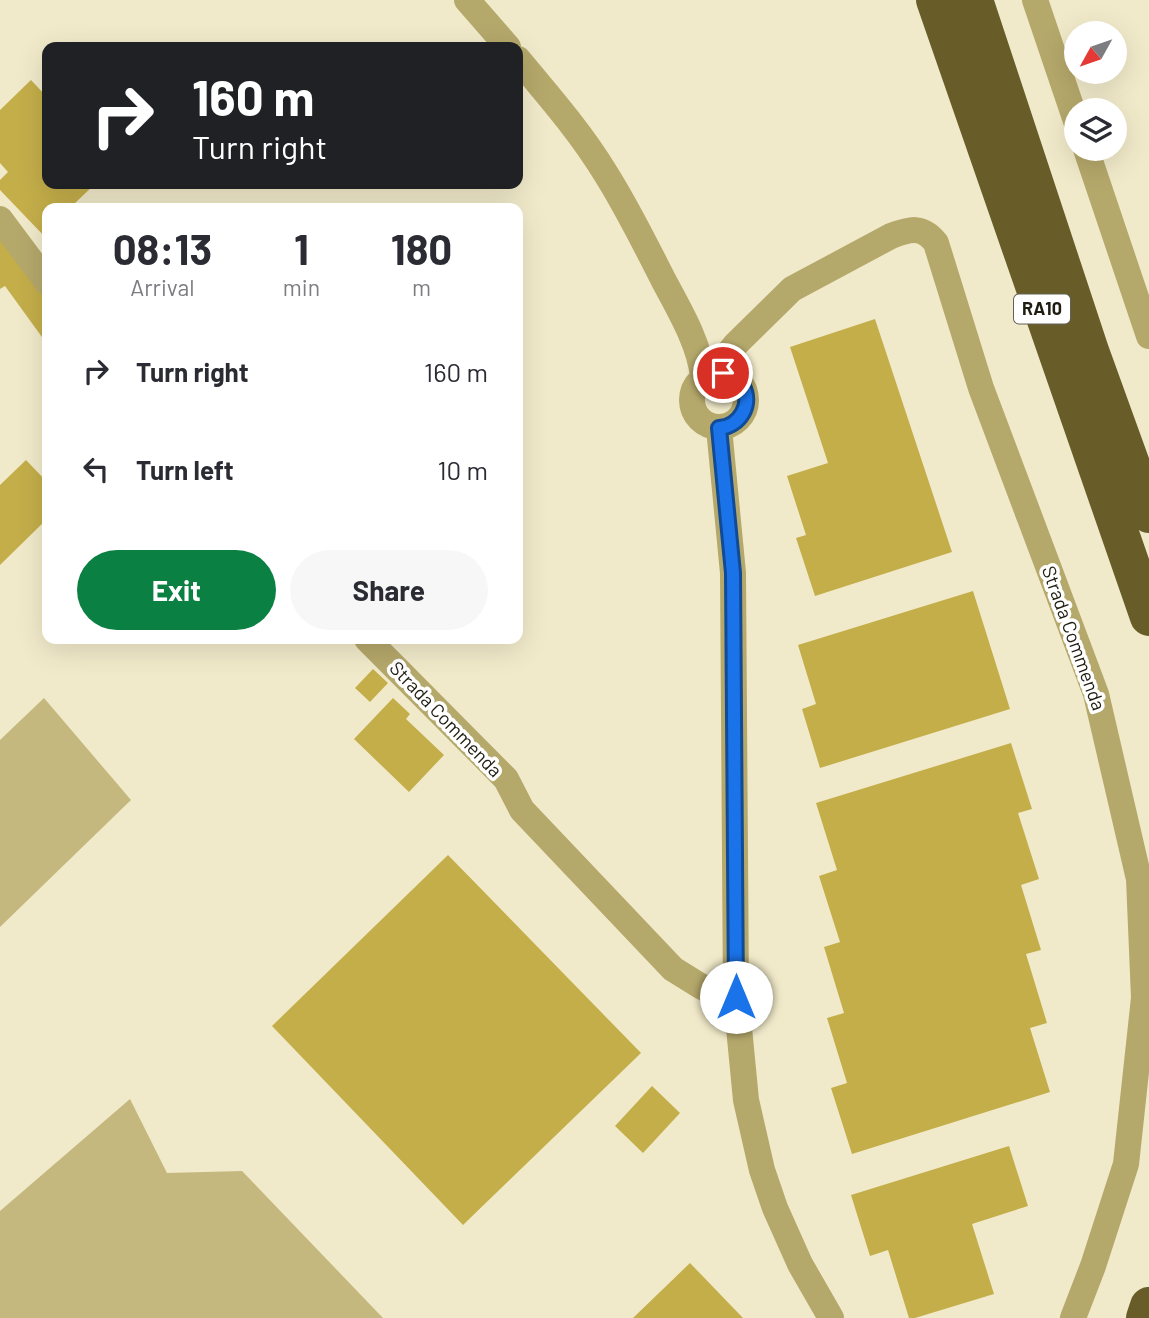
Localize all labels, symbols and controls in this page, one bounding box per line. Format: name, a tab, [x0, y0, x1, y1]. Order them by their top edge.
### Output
north arrow	[1064, 21, 1127, 84]
map controls	[1064, 21, 1127, 161]
text: 160 m	[192, 67, 314, 126]
icon: right	[77, 70, 168, 161]
button: layers	[1064, 98, 1127, 161]
text: Turn right	[192, 127, 327, 165]
text: 08:13	[113, 223, 212, 273]
text: 1	[294, 223, 309, 273]
text: 180	[391, 223, 452, 273]
text: Arrival	[130, 273, 195, 301]
text: min	[283, 273, 320, 301]
text: m	[412, 273, 431, 301]
road number: RA10	[1014, 295, 1070, 324]
pin	[693, 343, 753, 403]
icon: right	[77, 352, 115, 390]
icon: arrive	[704, 354, 742, 392]
text: Turn right	[136, 356, 249, 387]
text: 160 m	[424, 356, 488, 387]
icon: left	[77, 450, 115, 488]
text: Turn left	[136, 454, 234, 485]
text: 10 m	[438, 454, 488, 485]
button: Exit	[77, 550, 276, 630]
button: Share	[290, 550, 488, 630]
street label: Strada Commenda	[1038, 562, 1111, 713]
street label: Strada Commenda	[385, 656, 507, 781]
position arrow	[699, 960, 773, 1034]

